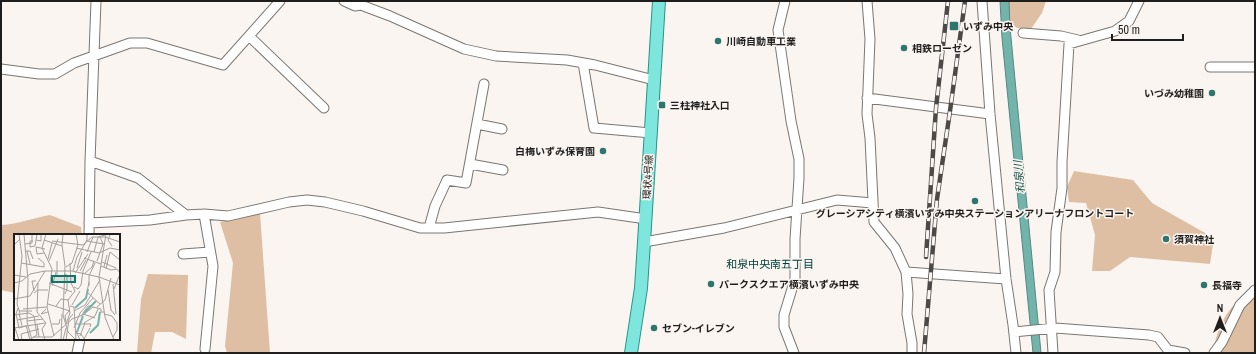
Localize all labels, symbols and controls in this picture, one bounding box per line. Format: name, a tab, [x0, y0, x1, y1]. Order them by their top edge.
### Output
scale bar	[1112, 16, 1183, 42]
marker: いずみ中央	[948, 20, 960, 32]
place label: いずみ中央	[963, 20, 1014, 33]
text: 50 m	[1118, 22, 1140, 38]
place label: 川崎自動車工業	[726, 35, 796, 48]
marker: 川崎自動車工業	[713, 36, 723, 46]
place label: 相鉄ローゼン	[912, 42, 972, 55]
marker: 相鉄ローゼン	[899, 43, 909, 53]
place label: いづみ幼稚園	[1144, 87, 1204, 100]
marker: いづみ幼稚園	[1207, 88, 1217, 98]
place label: 三柱神社入口	[670, 99, 730, 112]
marker: 三柱神社入口	[657, 100, 667, 110]
place label: 白梅いずみ保育園	[515, 145, 595, 158]
marker: 白梅いずみ保育園	[598, 146, 608, 156]
street label: 環状4号線	[640, 154, 656, 200]
water label: 和泉川	[1011, 159, 1027, 194]
marker: グレーシアシティ横濱いずみ中央ステーションアリーナフロントコート	[970, 196, 980, 206]
place label: グレーシアシティ横濱いずみ中央ステーションアリーナフロントコート	[816, 207, 1134, 220]
place label: 須賀神社	[1174, 233, 1215, 246]
inset map	[14, 234, 120, 340]
marker: 須賀神社	[1161, 234, 1171, 244]
district label: 和泉中央南五丁目	[726, 257, 814, 271]
place label: パークスクエア横濱いずみ中央	[719, 278, 860, 291]
marker: パークスクエア横濱いずみ中央	[706, 279, 716, 289]
place label: 長福寺	[1212, 279, 1242, 292]
marker: 長福寺	[1199, 280, 1209, 290]
north arrow	[1200, 298, 1240, 338]
text: N	[1217, 301, 1223, 315]
place label: セブン-イレブン	[662, 322, 735, 335]
marker: セブン-イレブン	[649, 323, 659, 333]

